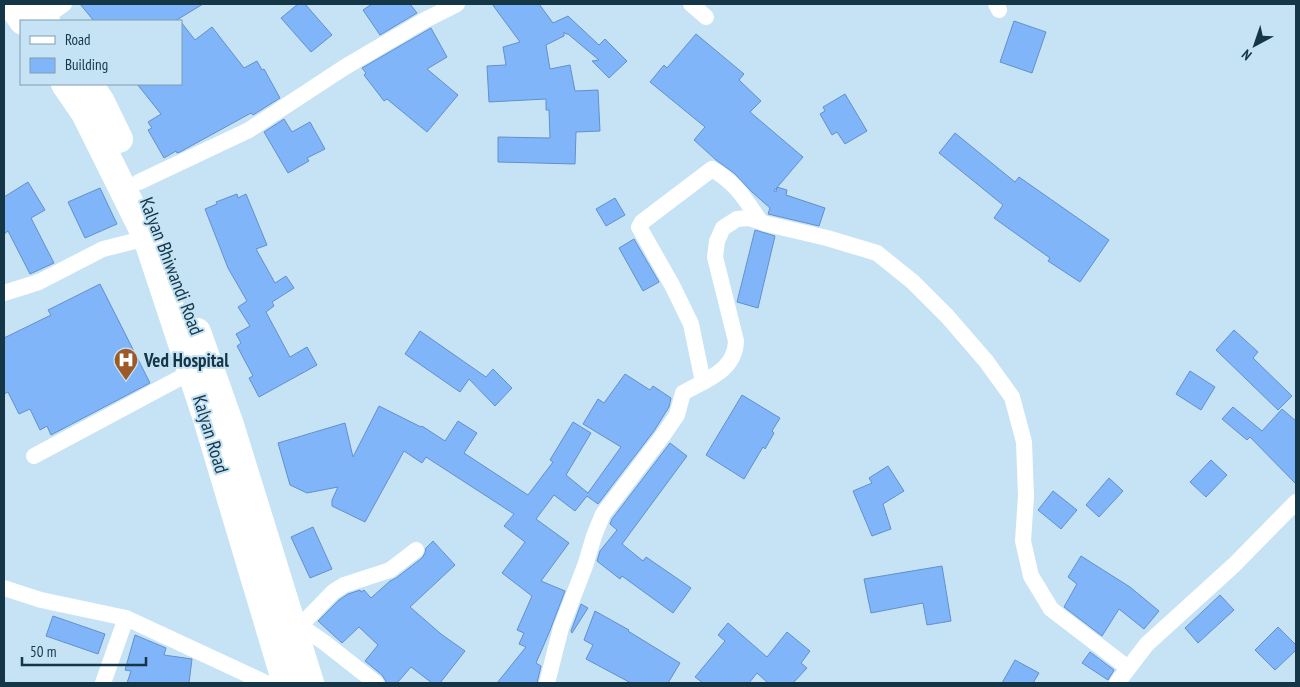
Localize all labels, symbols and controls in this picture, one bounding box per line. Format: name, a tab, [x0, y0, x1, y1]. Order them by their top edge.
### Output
legend	[20, 20, 182, 85]
north arrow	[1230, 20, 1280, 70]
text: Road	[65, 30, 91, 49]
text: N	[1238, 46, 1255, 64]
text: Building	[65, 55, 108, 74]
street label: Kalyan Bhiwandi Road	[135, 194, 209, 338]
hospital icon: Ved Hospital	[113, 347, 139, 381]
place label: Ved Hospital	[143, 348, 229, 372]
street label: Kalyan Road	[188, 392, 234, 476]
scale bar	[22, 634, 146, 666]
text: 50 m	[30, 642, 56, 661]

